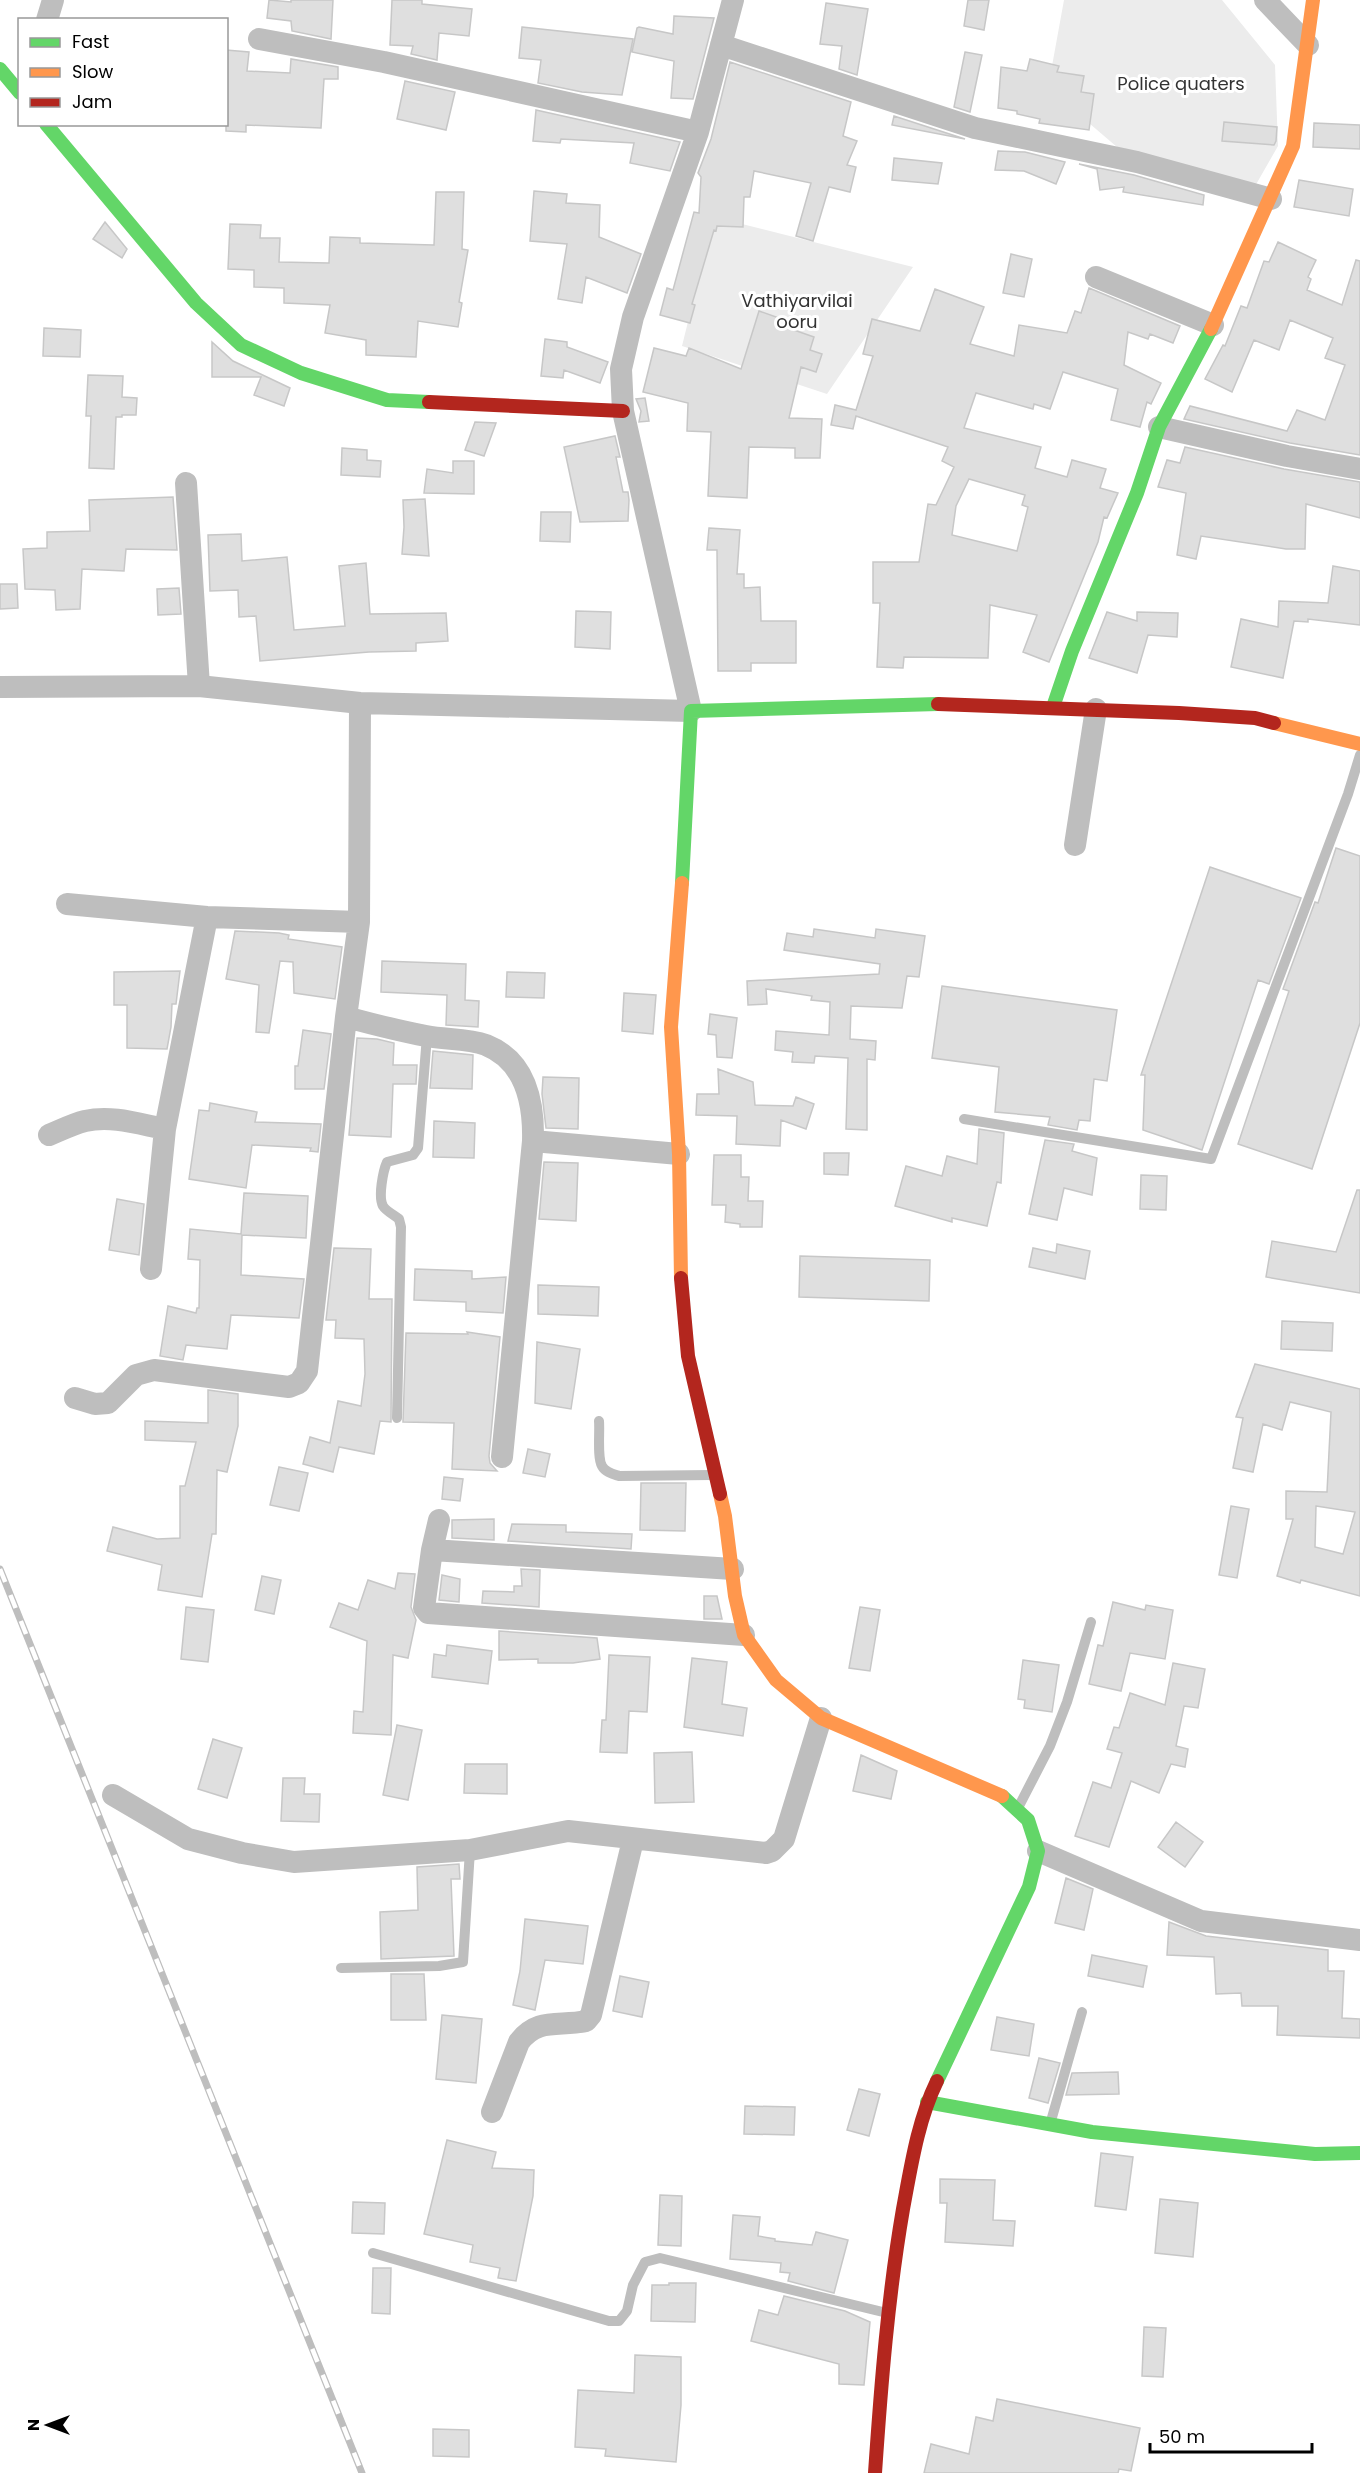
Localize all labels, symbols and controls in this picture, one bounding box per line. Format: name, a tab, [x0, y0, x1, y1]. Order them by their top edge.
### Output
legend	[18, 18, 228, 126]
text: Fast	[72, 29, 109, 54]
text: Slow	[72, 59, 114, 84]
park label: Police quaters	[1117, 71, 1245, 96]
text: Jam	[72, 89, 112, 114]
park label: Vathiyarvilai ooru	[741, 288, 853, 334]
north arrow	[18, 2395, 78, 2455]
scale bar	[1150, 2416, 1312, 2454]
text: N	[22, 2419, 45, 2431]
text: 50 m	[1159, 2424, 1205, 2449]

